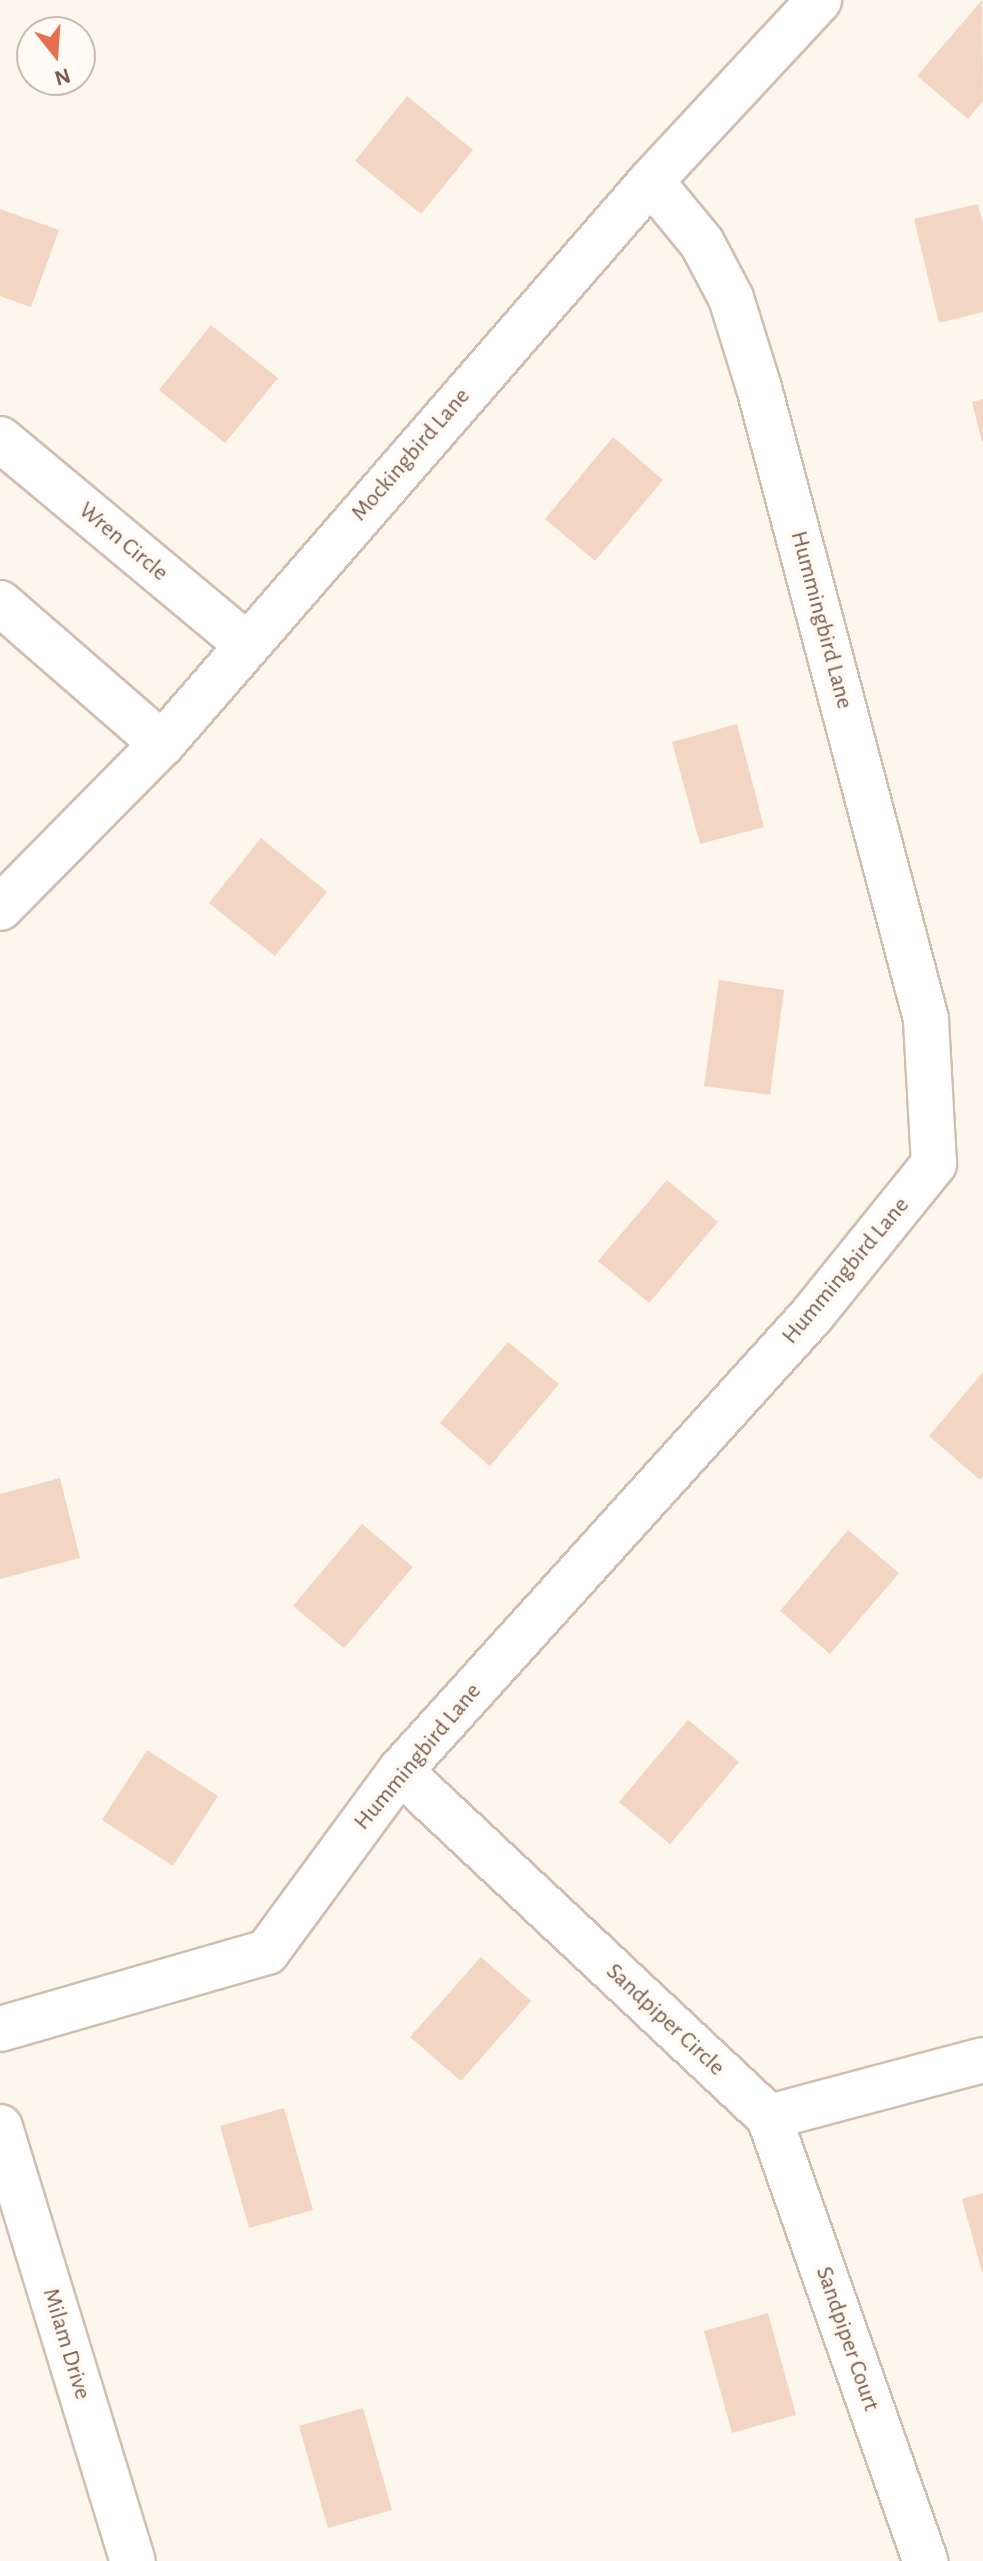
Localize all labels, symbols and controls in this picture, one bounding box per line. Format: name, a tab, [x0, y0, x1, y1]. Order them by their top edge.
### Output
north arrow	[16, 16, 96, 96]
text: N	[52, 64, 73, 90]
street label: Mockingbird Lane	[345, 383, 477, 527]
street label: Wren Circle	[72, 496, 174, 588]
street label: Hummingbird Lane	[783, 528, 859, 712]
street label: Hummingbird Lane	[776, 1192, 916, 1350]
street label: Hummingbird Lane	[348, 1678, 488, 1836]
street label: Sandpiper Circle	[600, 1958, 730, 2082]
street label: Sandpiper Court	[809, 2263, 885, 2415]
street label: Milam Drive	[35, 2285, 97, 2403]

